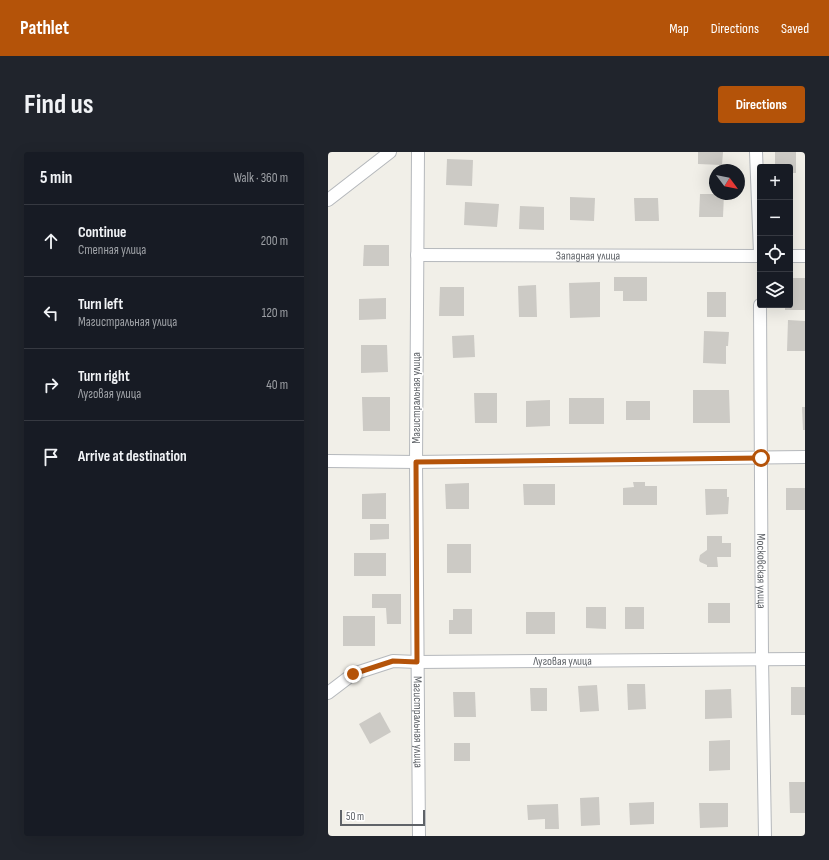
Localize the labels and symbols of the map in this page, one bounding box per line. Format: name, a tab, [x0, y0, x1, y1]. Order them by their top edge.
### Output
north arrow	[709, 164, 745, 200]
street label: Западная улица	[556, 248, 621, 264]
street label: Магистральная улица	[409, 352, 424, 444]
route start	[752, 449, 770, 467]
street label: Московская улица	[753, 533, 769, 609]
street label: Луговая улица	[532, 654, 592, 669]
route end	[344, 665, 362, 683]
street label: Магистральная улица	[410, 676, 425, 768]
scale bar	[340, 808, 425, 827]

